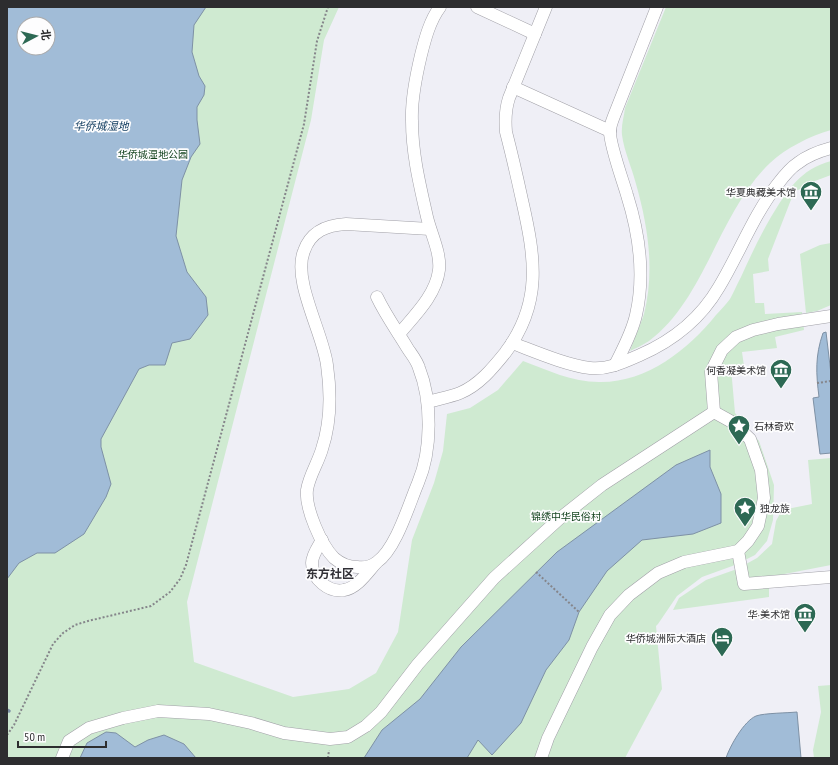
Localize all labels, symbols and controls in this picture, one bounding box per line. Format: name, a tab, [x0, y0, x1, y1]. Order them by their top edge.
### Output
north arrow	[16, 16, 56, 56]
text: 北	[38, 28, 54, 41]
water label: 华侨城湿地	[74, 119, 129, 133]
park label: 华侨城湿地公园	[118, 148, 188, 161]
museum icon: 华夏典藏美术馆	[798, 179, 824, 212]
place label: 华夏典藏美术馆	[726, 186, 796, 199]
museum icon: 何香凝美术馆	[768, 357, 794, 390]
place label: 何香凝美术馆	[706, 364, 766, 377]
place icon: 石林奇欢	[726, 413, 752, 446]
place label: 石林奇欢	[754, 420, 794, 433]
place icon: 独龙族	[732, 495, 758, 528]
place label: 独龙族	[760, 502, 790, 515]
park label: 锦绣中华民俗村	[531, 510, 601, 523]
district label: 东方社区	[306, 566, 354, 581]
museum icon: 华·美术馆	[792, 601, 818, 634]
place label: 华·美术馆	[748, 608, 790, 621]
hotel icon: 华侨城洲际大酒店	[709, 625, 735, 658]
place label: 华侨城洲际大酒店	[626, 632, 706, 645]
scale bar	[18, 723, 106, 749]
text: 50 m	[24, 729, 45, 744]

